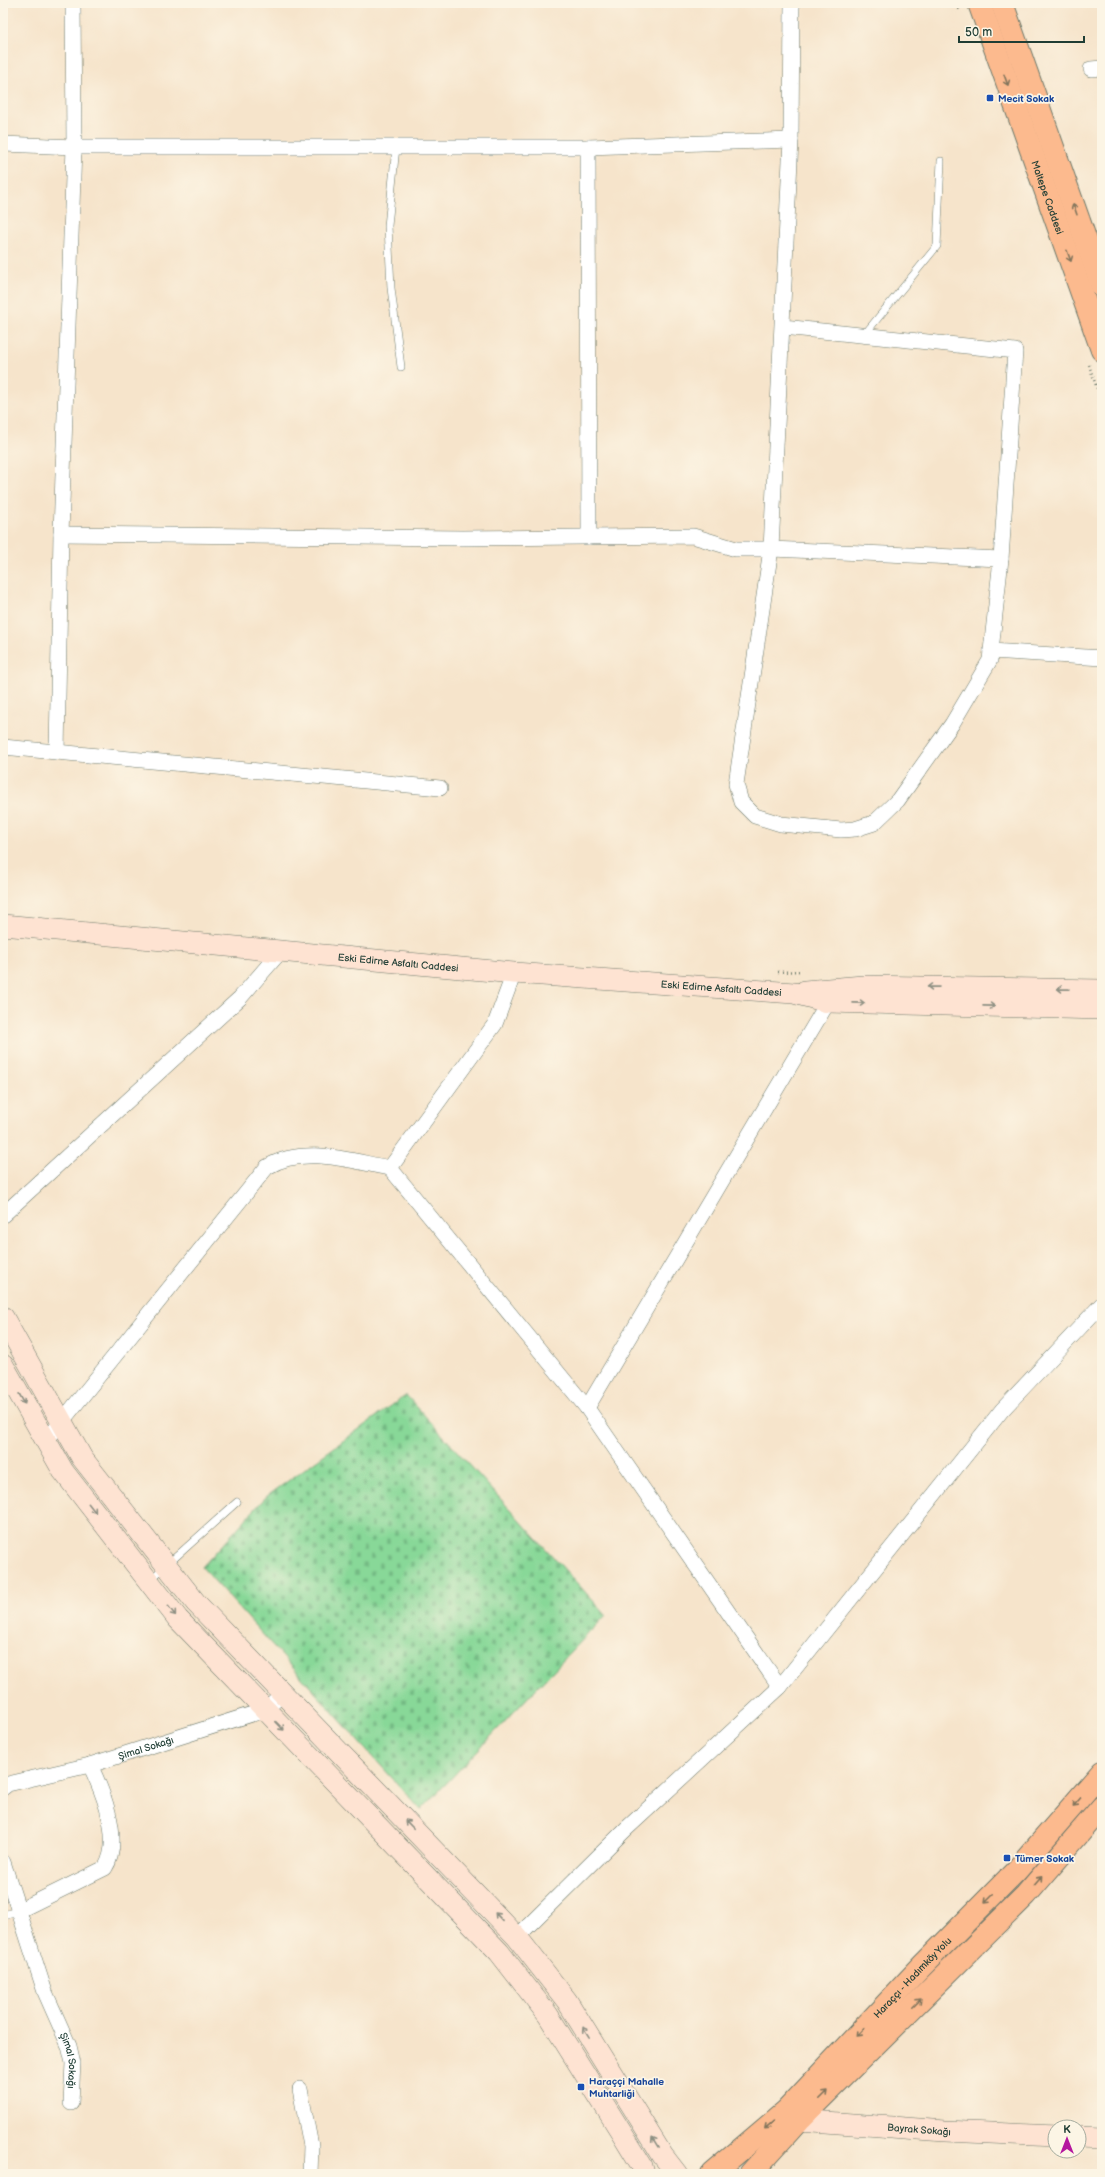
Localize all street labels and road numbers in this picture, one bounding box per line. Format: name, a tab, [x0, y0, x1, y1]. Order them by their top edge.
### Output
street label: Maltepe Caddesi	[1028, 159, 1065, 236]
street label: Eski Edirne Asfaltı Caddesi	[337, 951, 459, 975]
street label: Eski Edirne Asfaltı Caddesi	[660, 979, 782, 999]
street label: Şimal Sokağı	[117, 1734, 175, 1763]
street label: Haraççı - Hadımköy Yolu	[871, 1935, 954, 2021]
street label: Şimal Sokağı	[57, 2031, 78, 2089]
street label: Bayrak Sokağı	[887, 2122, 951, 2138]

